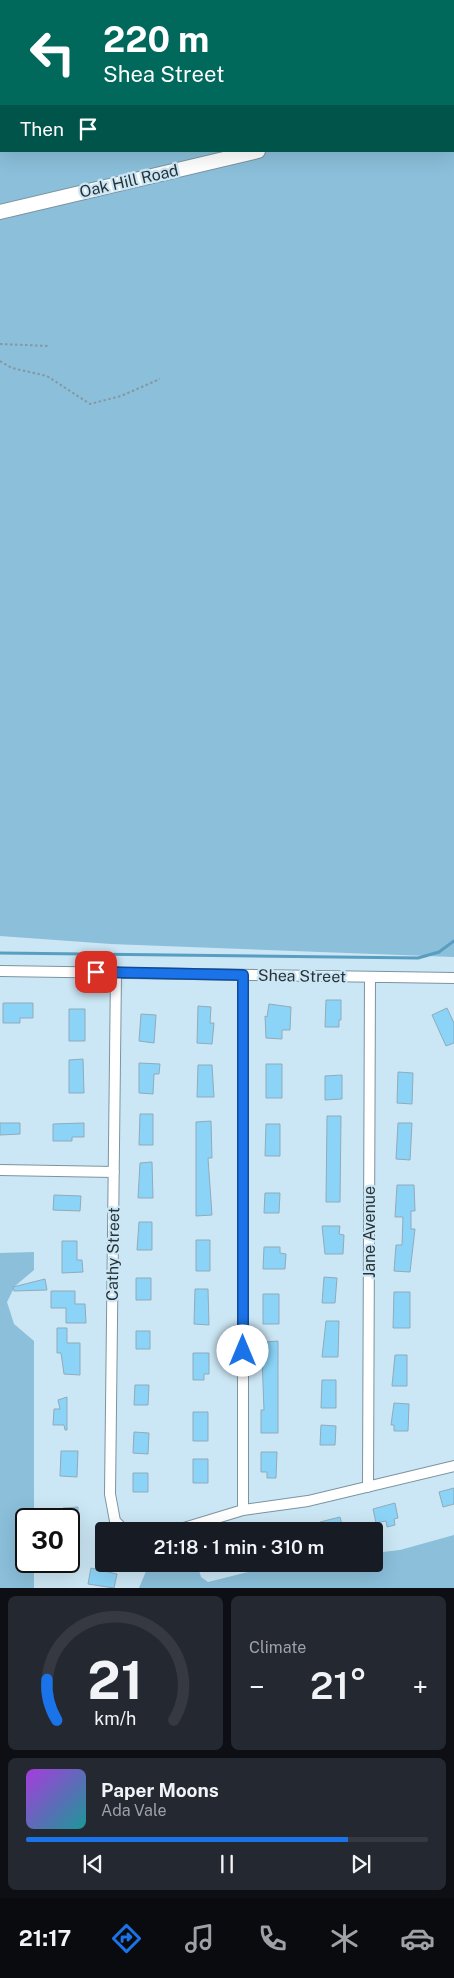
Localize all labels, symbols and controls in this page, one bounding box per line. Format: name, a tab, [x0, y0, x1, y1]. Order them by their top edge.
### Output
text: 220 m	[103, 19, 209, 60]
icon: left	[20, 20, 85, 85]
text: Shea Street	[103, 61, 225, 87]
icon: arrive	[74, 115, 102, 143]
text: Then	[20, 118, 64, 140]
street label: Oak Hill Road	[78, 160, 180, 202]
pin	[75, 951, 117, 993]
icon: arrive	[82, 958, 110, 986]
street label: Shea Street	[258, 966, 346, 986]
street label: Jane Avenue	[360, 1186, 379, 1278]
street label: Cathy Street	[103, 1207, 123, 1301]
position arrow	[216, 1324, 268, 1376]
speed limit sign: 30	[15, 1508, 80, 1573]
text: 21:18 · 1 min · 310 m	[154, 1536, 324, 1558]
text: Climate	[249, 1638, 306, 1657]
text: 21	[88, 1650, 143, 1711]
text: 21°	[310, 1663, 367, 1708]
text: −	[249, 1670, 265, 1703]
text: +	[412, 1670, 428, 1703]
text: km/h	[94, 1708, 137, 1729]
text: Paper Moons	[101, 1779, 219, 1801]
text: Ada Vale	[101, 1801, 166, 1820]
icon: previous	[79, 1850, 107, 1878]
icon: pause	[213, 1850, 241, 1878]
icon: next	[347, 1850, 375, 1878]
icon: directions	[109, 1921, 144, 1956]
icon: music	[182, 1921, 217, 1956]
icon: phone	[255, 1921, 290, 1956]
icon: climate	[327, 1921, 362, 1956]
icon: car	[400, 1921, 435, 1956]
text: 21:17	[19, 1925, 71, 1951]

